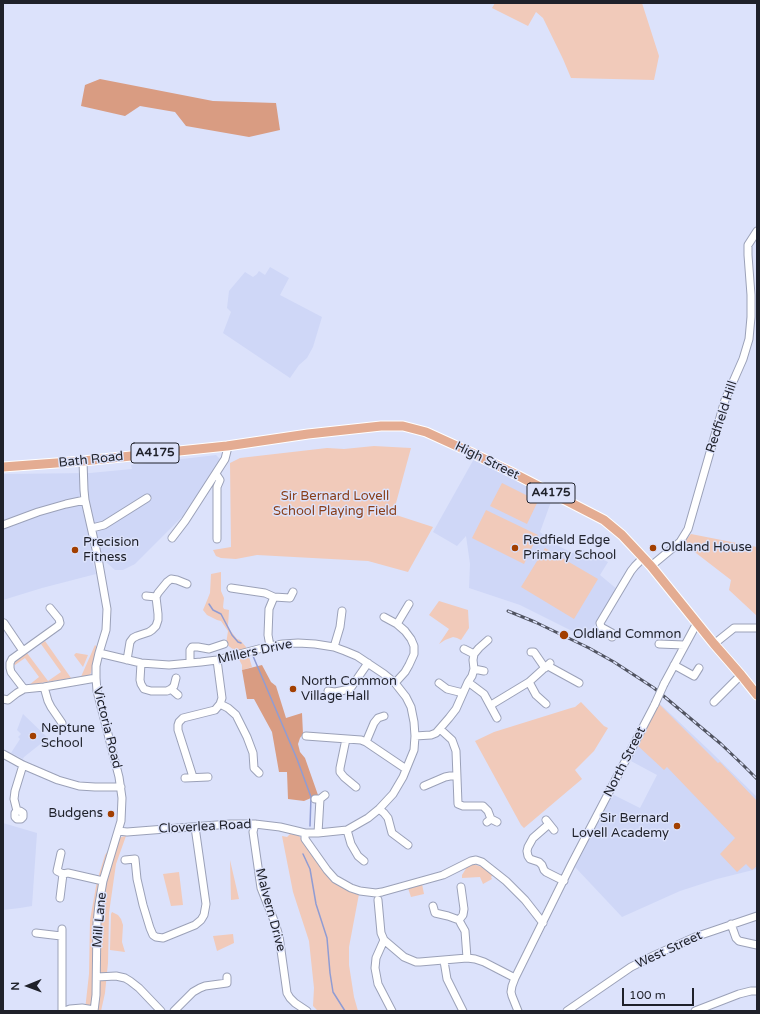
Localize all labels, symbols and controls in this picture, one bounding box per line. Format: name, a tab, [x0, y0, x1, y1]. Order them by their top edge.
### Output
street label: Redfield Hill	[703, 379, 741, 455]
street label: High Street	[452, 439, 522, 483]
road number: A4175	[131, 443, 179, 463]
street label: Bath Road	[58, 449, 124, 471]
road number: A4175	[527, 483, 575, 503]
park label: Sir Bernard Lovell School Playing Field	[273, 489, 397, 520]
place label: Redfield Edge Primary School	[523, 533, 616, 564]
place label: Precision Fitness	[83, 535, 139, 566]
place label: Oldland House	[661, 540, 752, 556]
marker: Redfield Edge Primary School	[510, 543, 520, 553]
marker: Oldland House	[648, 543, 658, 553]
marker: Precision Fitness	[70, 545, 80, 555]
place label: Oldland Common	[573, 627, 681, 643]
marker: Oldland Common	[558, 629, 570, 641]
street label: Millers Drive	[216, 636, 294, 668]
place label: North Common Village Hall	[301, 674, 397, 705]
marker: North Common Village Hall	[288, 684, 298, 694]
street label: Victoria Road	[89, 686, 125, 770]
place label: Neptune School	[41, 721, 95, 752]
street label: North Street	[601, 724, 649, 800]
marker: Neptune School	[28, 731, 38, 741]
place label: Budgens	[48, 806, 103, 822]
marker: Budgens	[106, 809, 116, 819]
place label: Sir Bernard Lovell Academy	[572, 811, 669, 842]
street label: Cloverlea Road	[158, 817, 252, 837]
marker: Sir Bernard Lovell Academy	[672, 821, 682, 831]
street label: Malvern Drive	[251, 867, 289, 953]
street label: Mill Lane	[90, 892, 110, 948]
street label: West Street	[633, 928, 705, 972]
north arrow	[8, 966, 48, 1006]
scale bar	[624, 980, 696, 1006]
text: N	[9, 982, 22, 991]
text: 100 m	[629, 988, 666, 1002]

